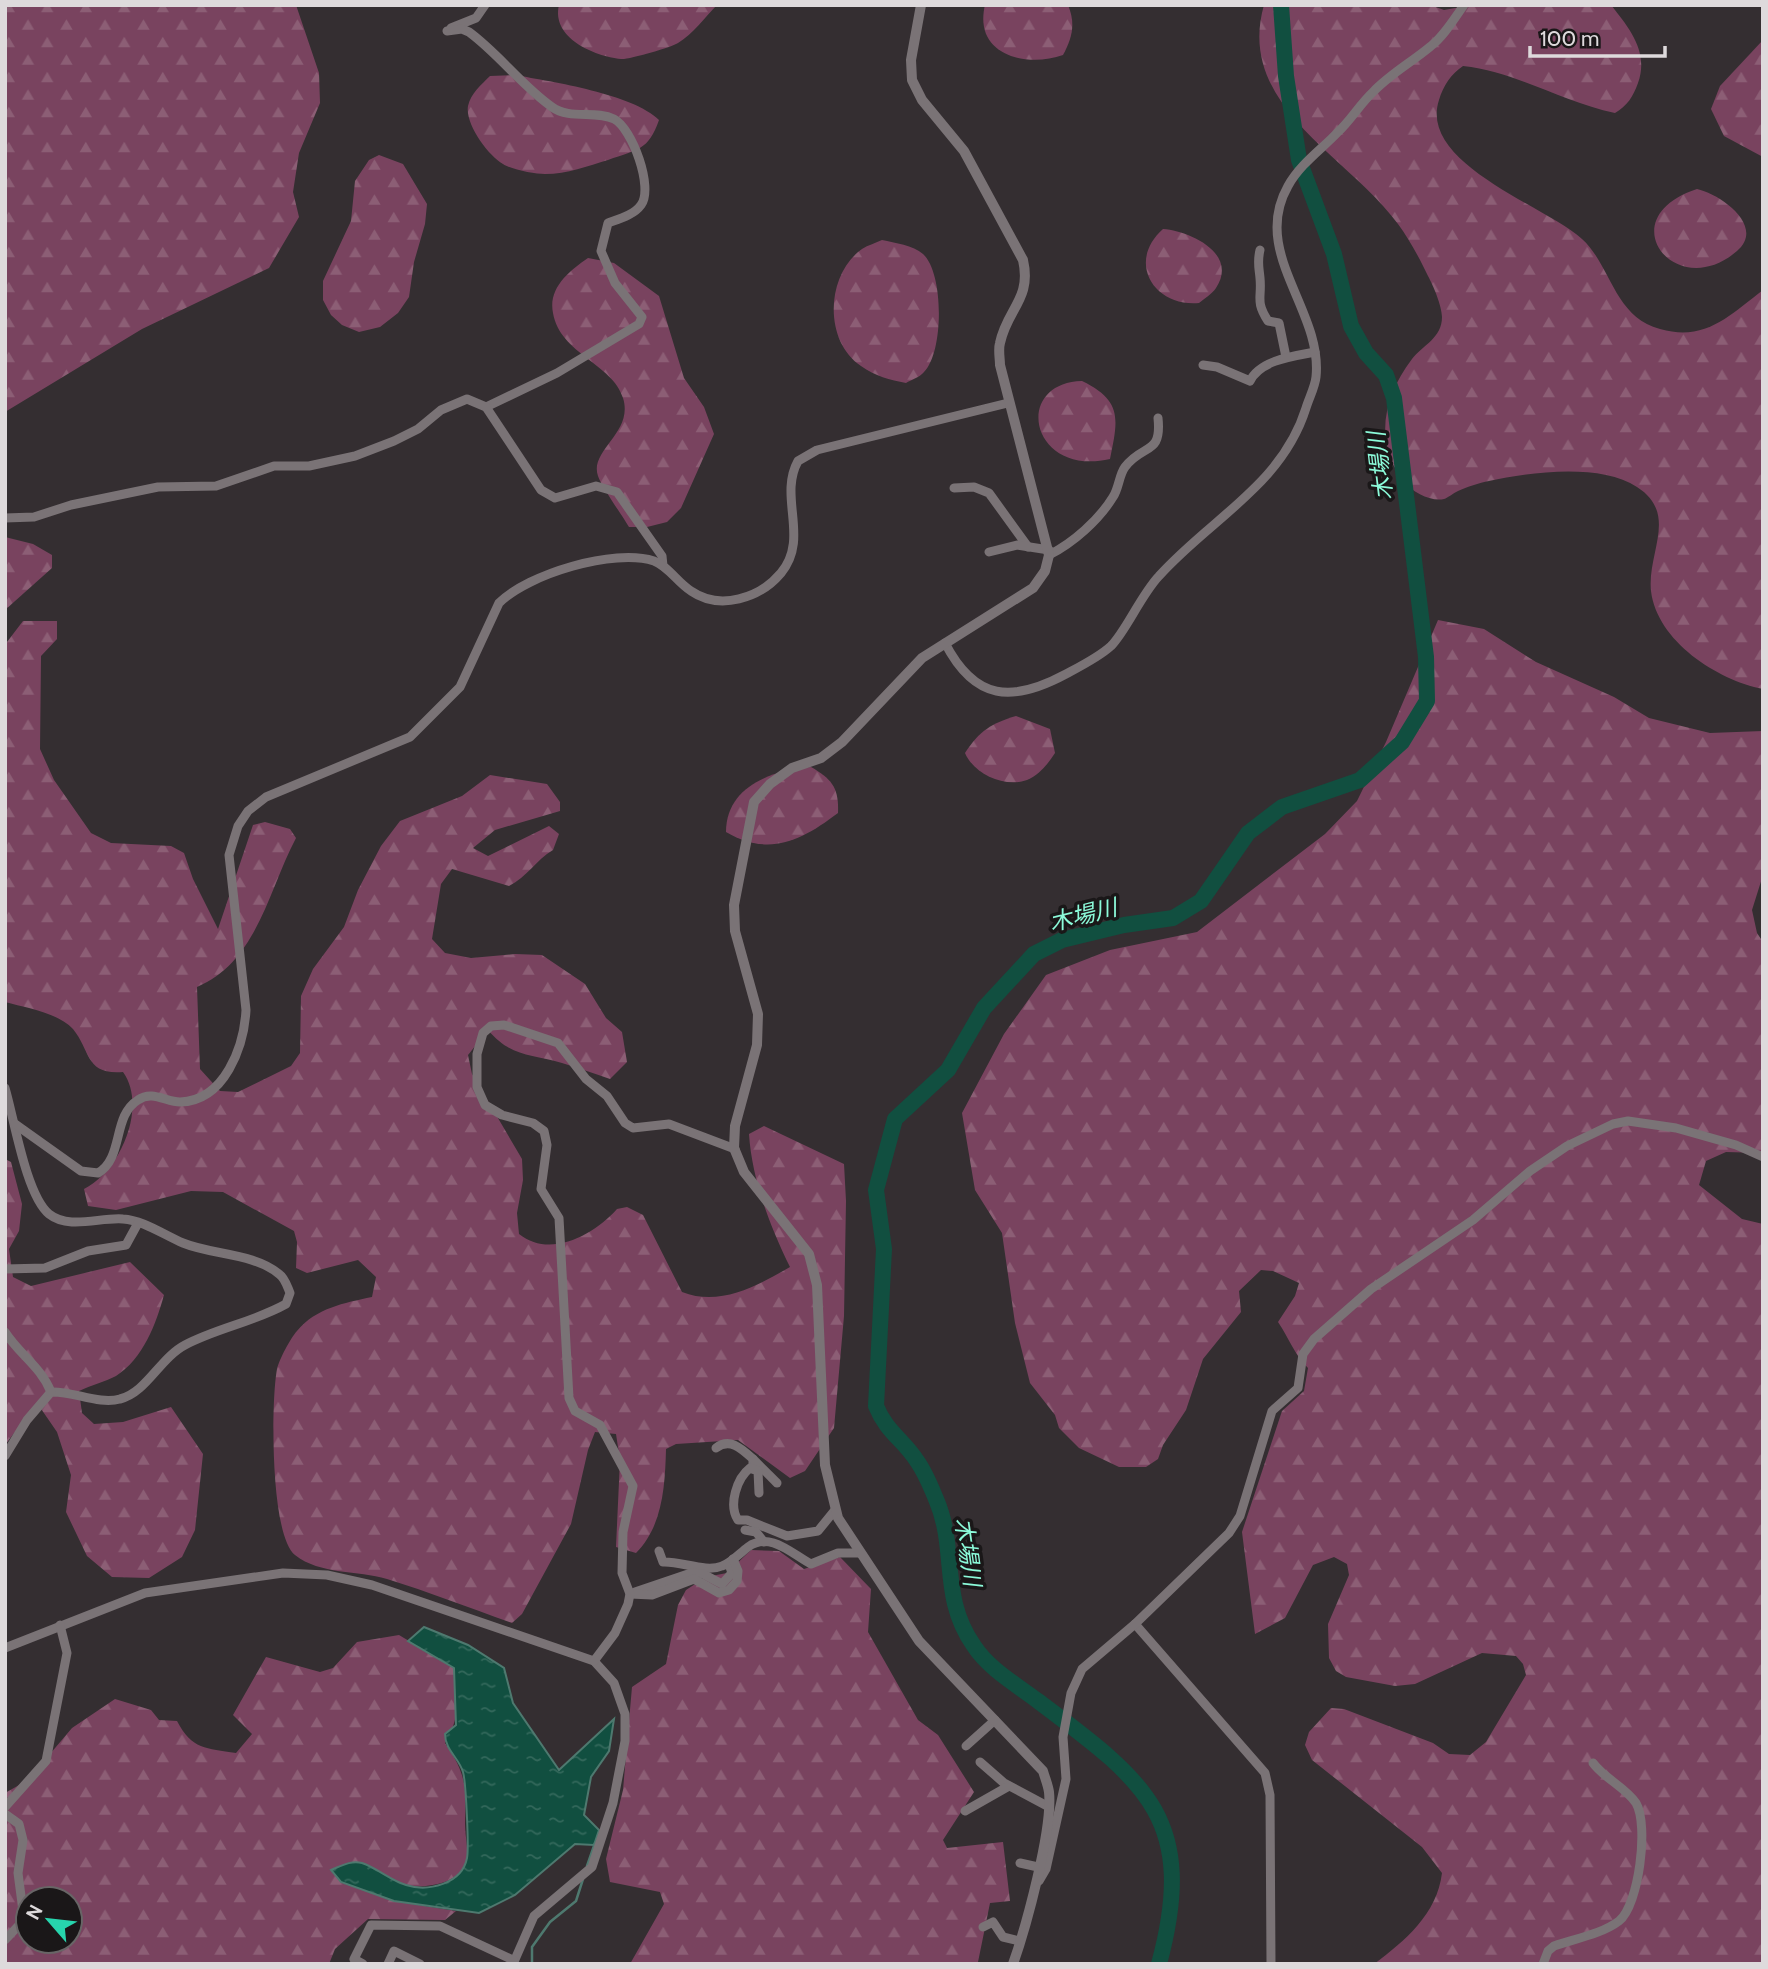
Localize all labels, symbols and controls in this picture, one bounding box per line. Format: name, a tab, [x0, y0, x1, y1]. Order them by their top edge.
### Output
scale bar	[1530, 14, 1665, 58]
text: 100 m	[1540, 26, 1599, 51]
water label: 木場川	[1362, 427, 1398, 502]
water label: 木場川	[1046, 892, 1123, 937]
water label: 木場川	[949, 1516, 987, 1591]
north arrow	[14, 1885, 84, 1955]
text: N	[21, 1901, 48, 1924]

